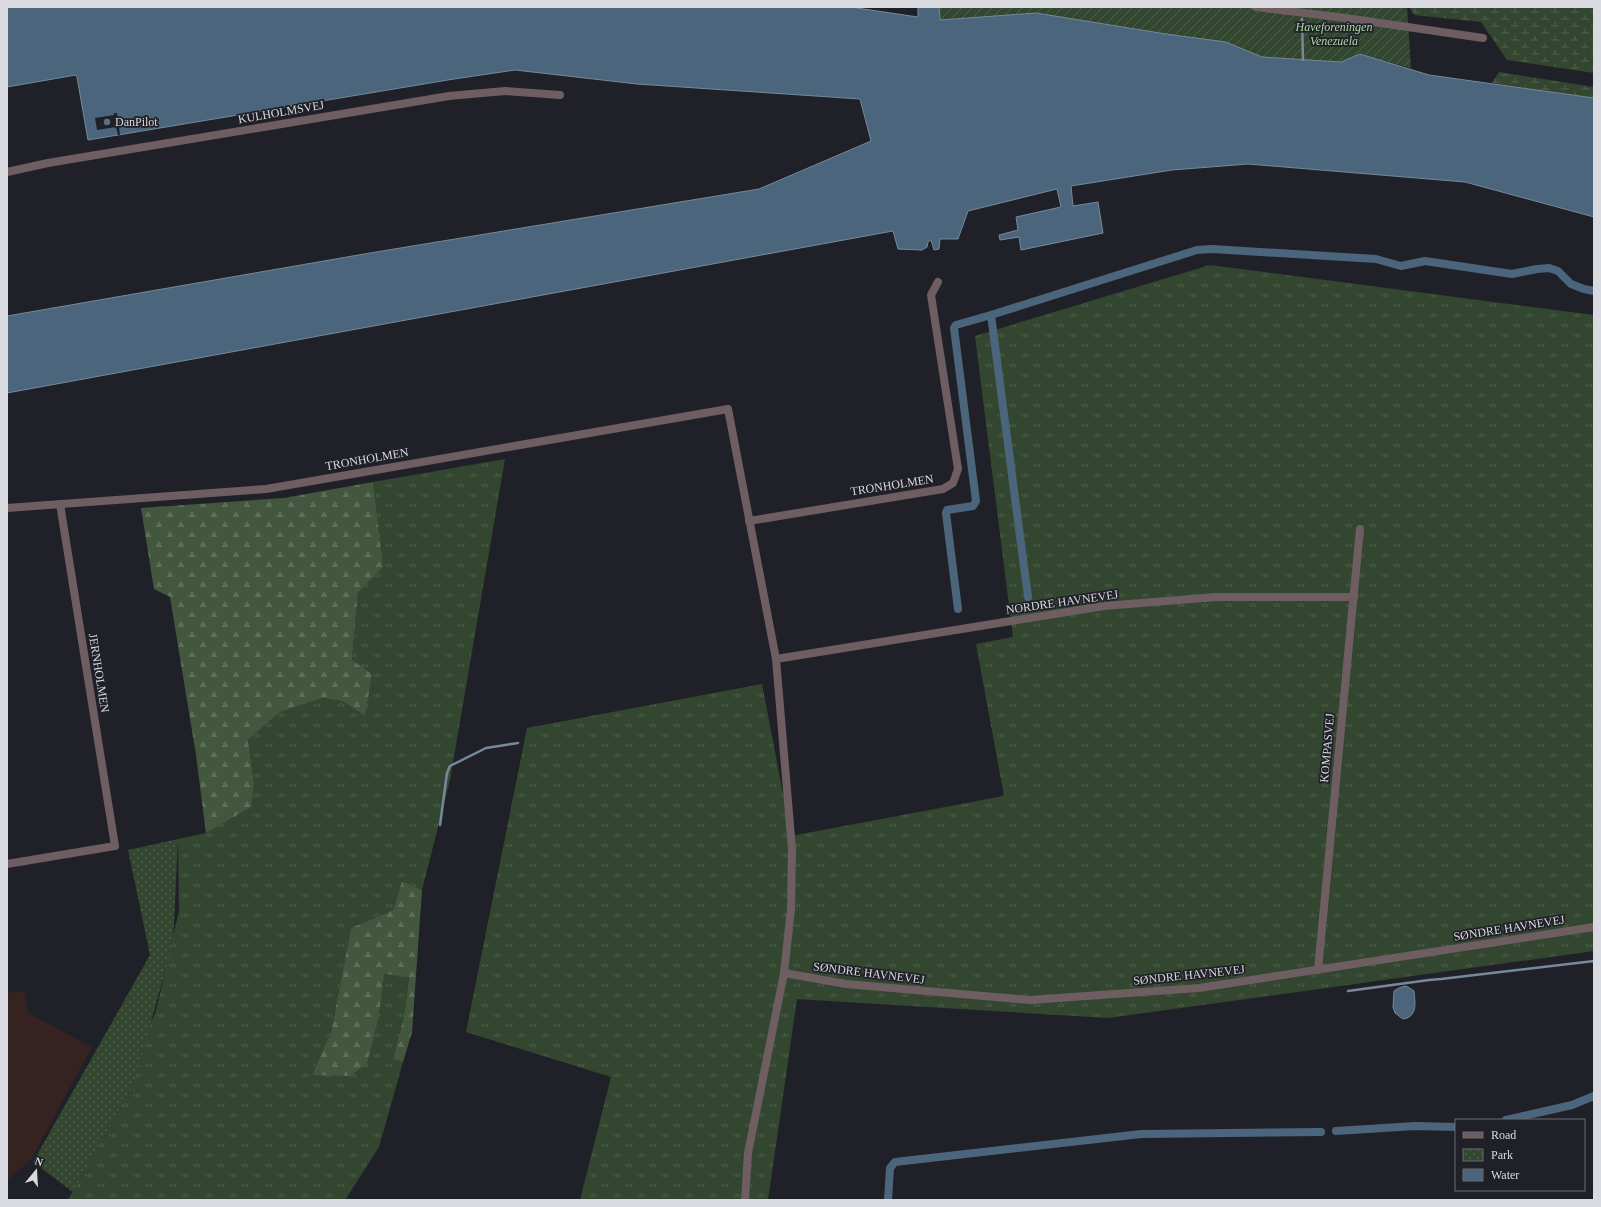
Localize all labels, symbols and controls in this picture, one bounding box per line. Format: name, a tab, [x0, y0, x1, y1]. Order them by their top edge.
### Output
park label: Haveforeningen Venezuela	[1295, 20, 1372, 48]
street label: KULHOLMSVEJ	[237, 97, 326, 126]
place label: DanPilot	[115, 115, 158, 129]
marker: DanPilot	[102, 117, 112, 127]
street label: TRONHOLMEN	[324, 445, 410, 473]
street label: TRONHOLMEN	[849, 471, 935, 498]
street label: NORDRE HAVNEVEJ	[1005, 587, 1119, 617]
street label: JERNHOLMEN	[86, 632, 112, 714]
street label: KOMPASVEJ	[1317, 712, 1337, 783]
street label: SØNDRE HAVNEVEJ	[1453, 912, 1566, 944]
street label: SØNDRE HAVNEVEJ	[813, 959, 926, 987]
street label: SØNDRE HAVNEVEJ	[1133, 962, 1246, 988]
legend	[1455, 1119, 1585, 1191]
text: Road	[1491, 1128, 1516, 1142]
text: Park	[1491, 1148, 1513, 1162]
north arrow	[16, 1151, 56, 1191]
text: N	[33, 1155, 45, 1168]
text: Water	[1491, 1168, 1519, 1182]

